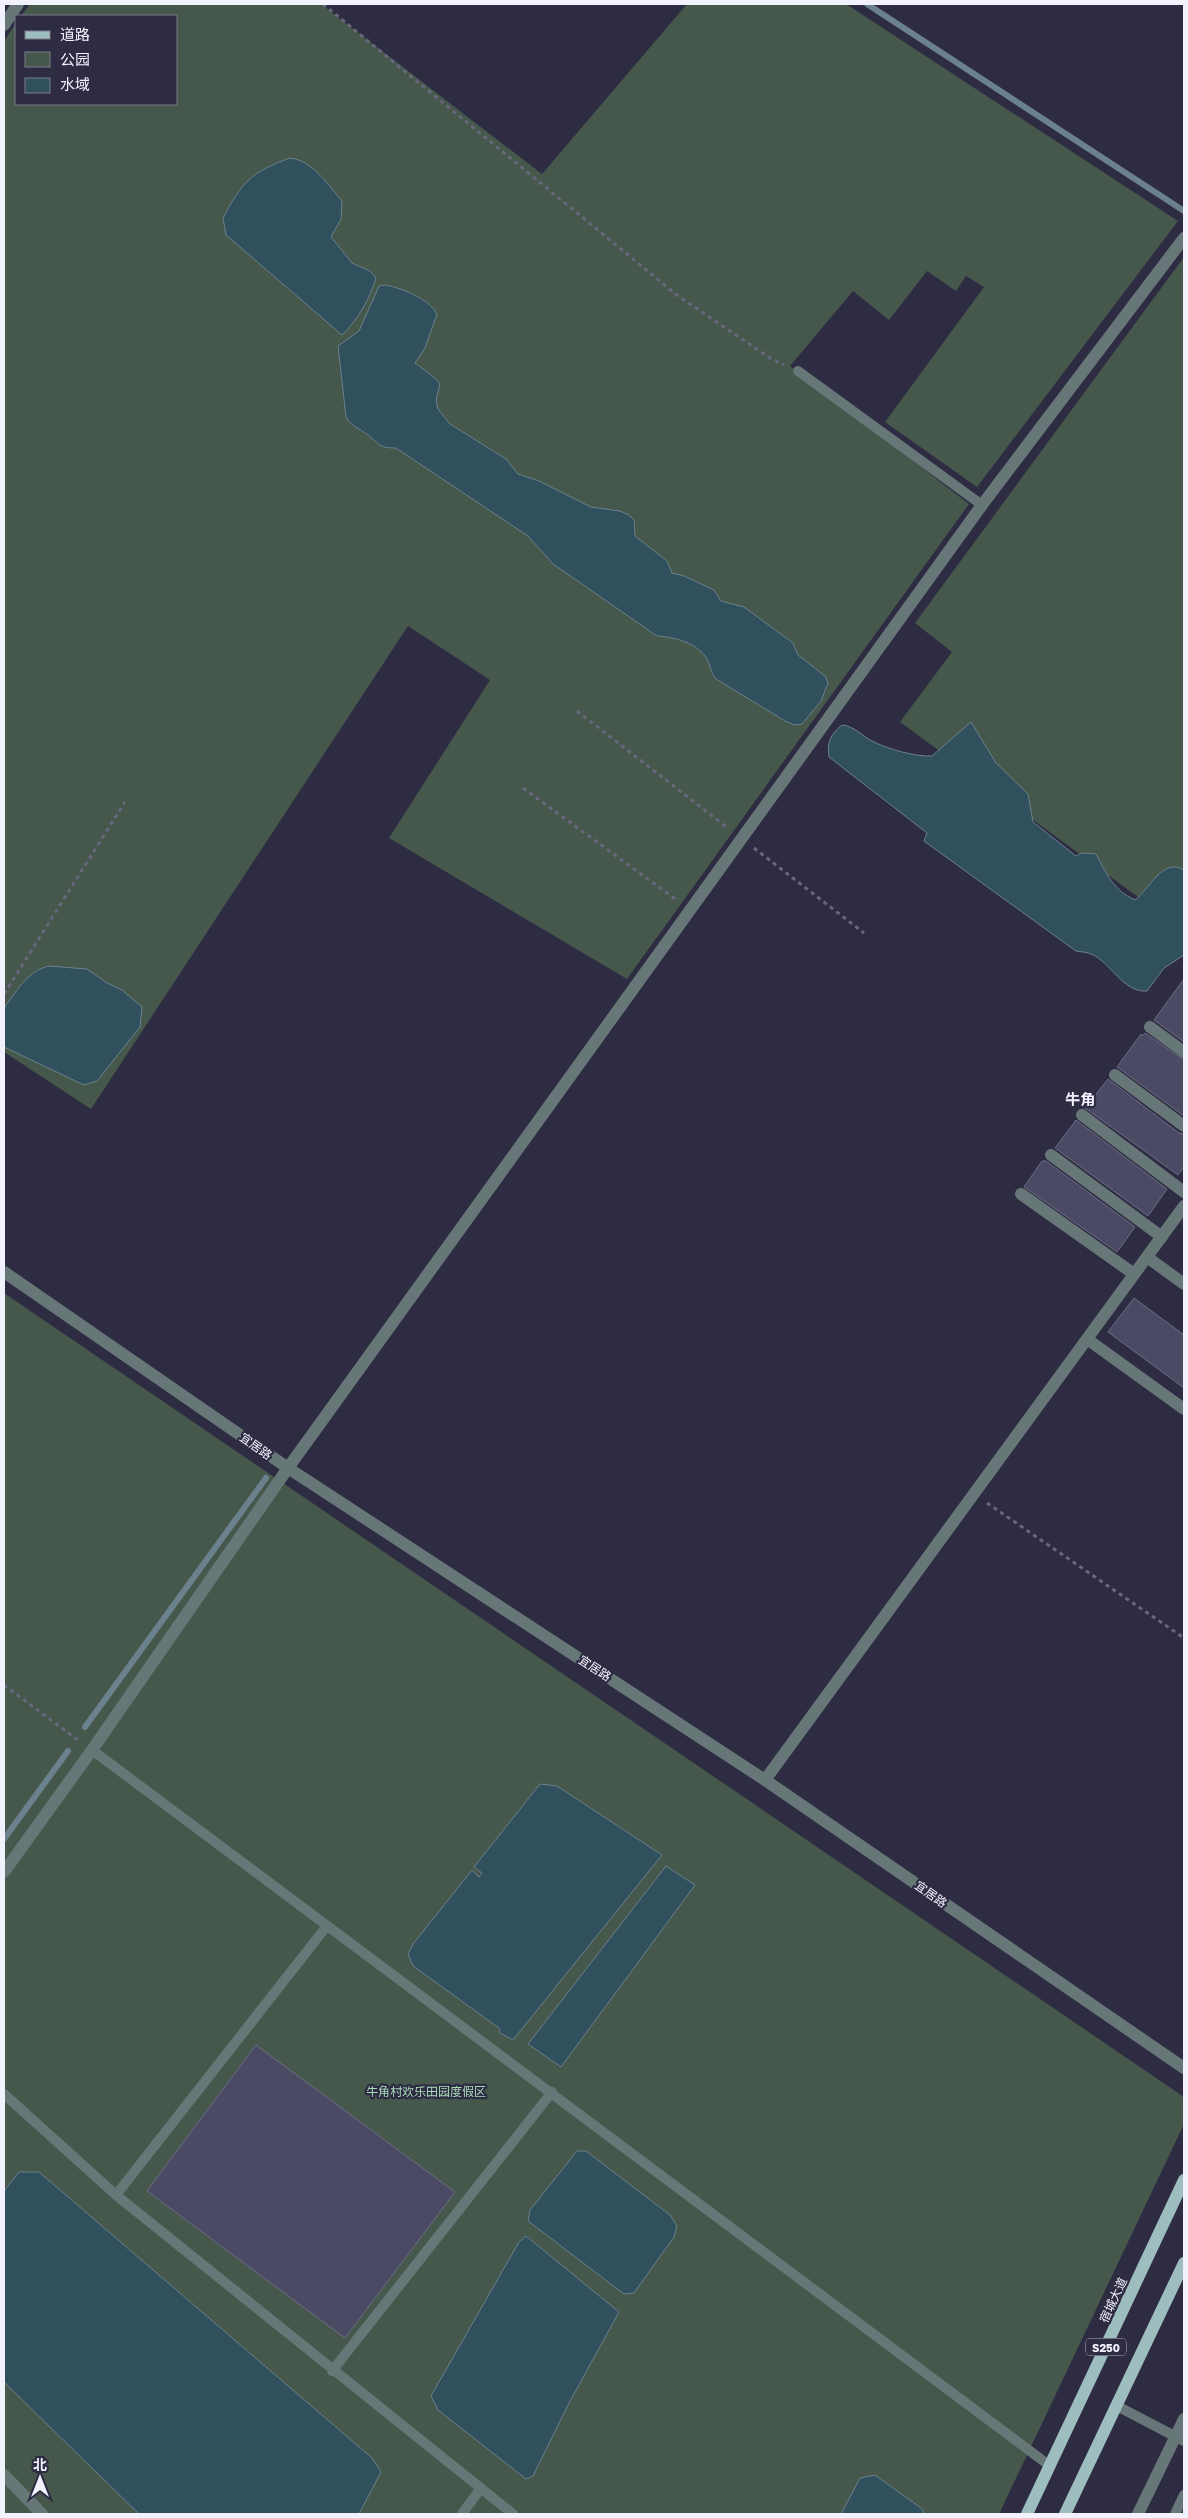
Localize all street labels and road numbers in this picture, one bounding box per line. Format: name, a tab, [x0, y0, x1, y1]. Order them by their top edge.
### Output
street label: 宜居路	[237, 1430, 275, 1462]
street label: 宜居路	[576, 1652, 614, 1684]
street label: 宜居路	[912, 1878, 950, 1910]
street label: 宿城大道	[1096, 2275, 1130, 2325]
road number: S250	[1086, 2338, 1126, 2356]

